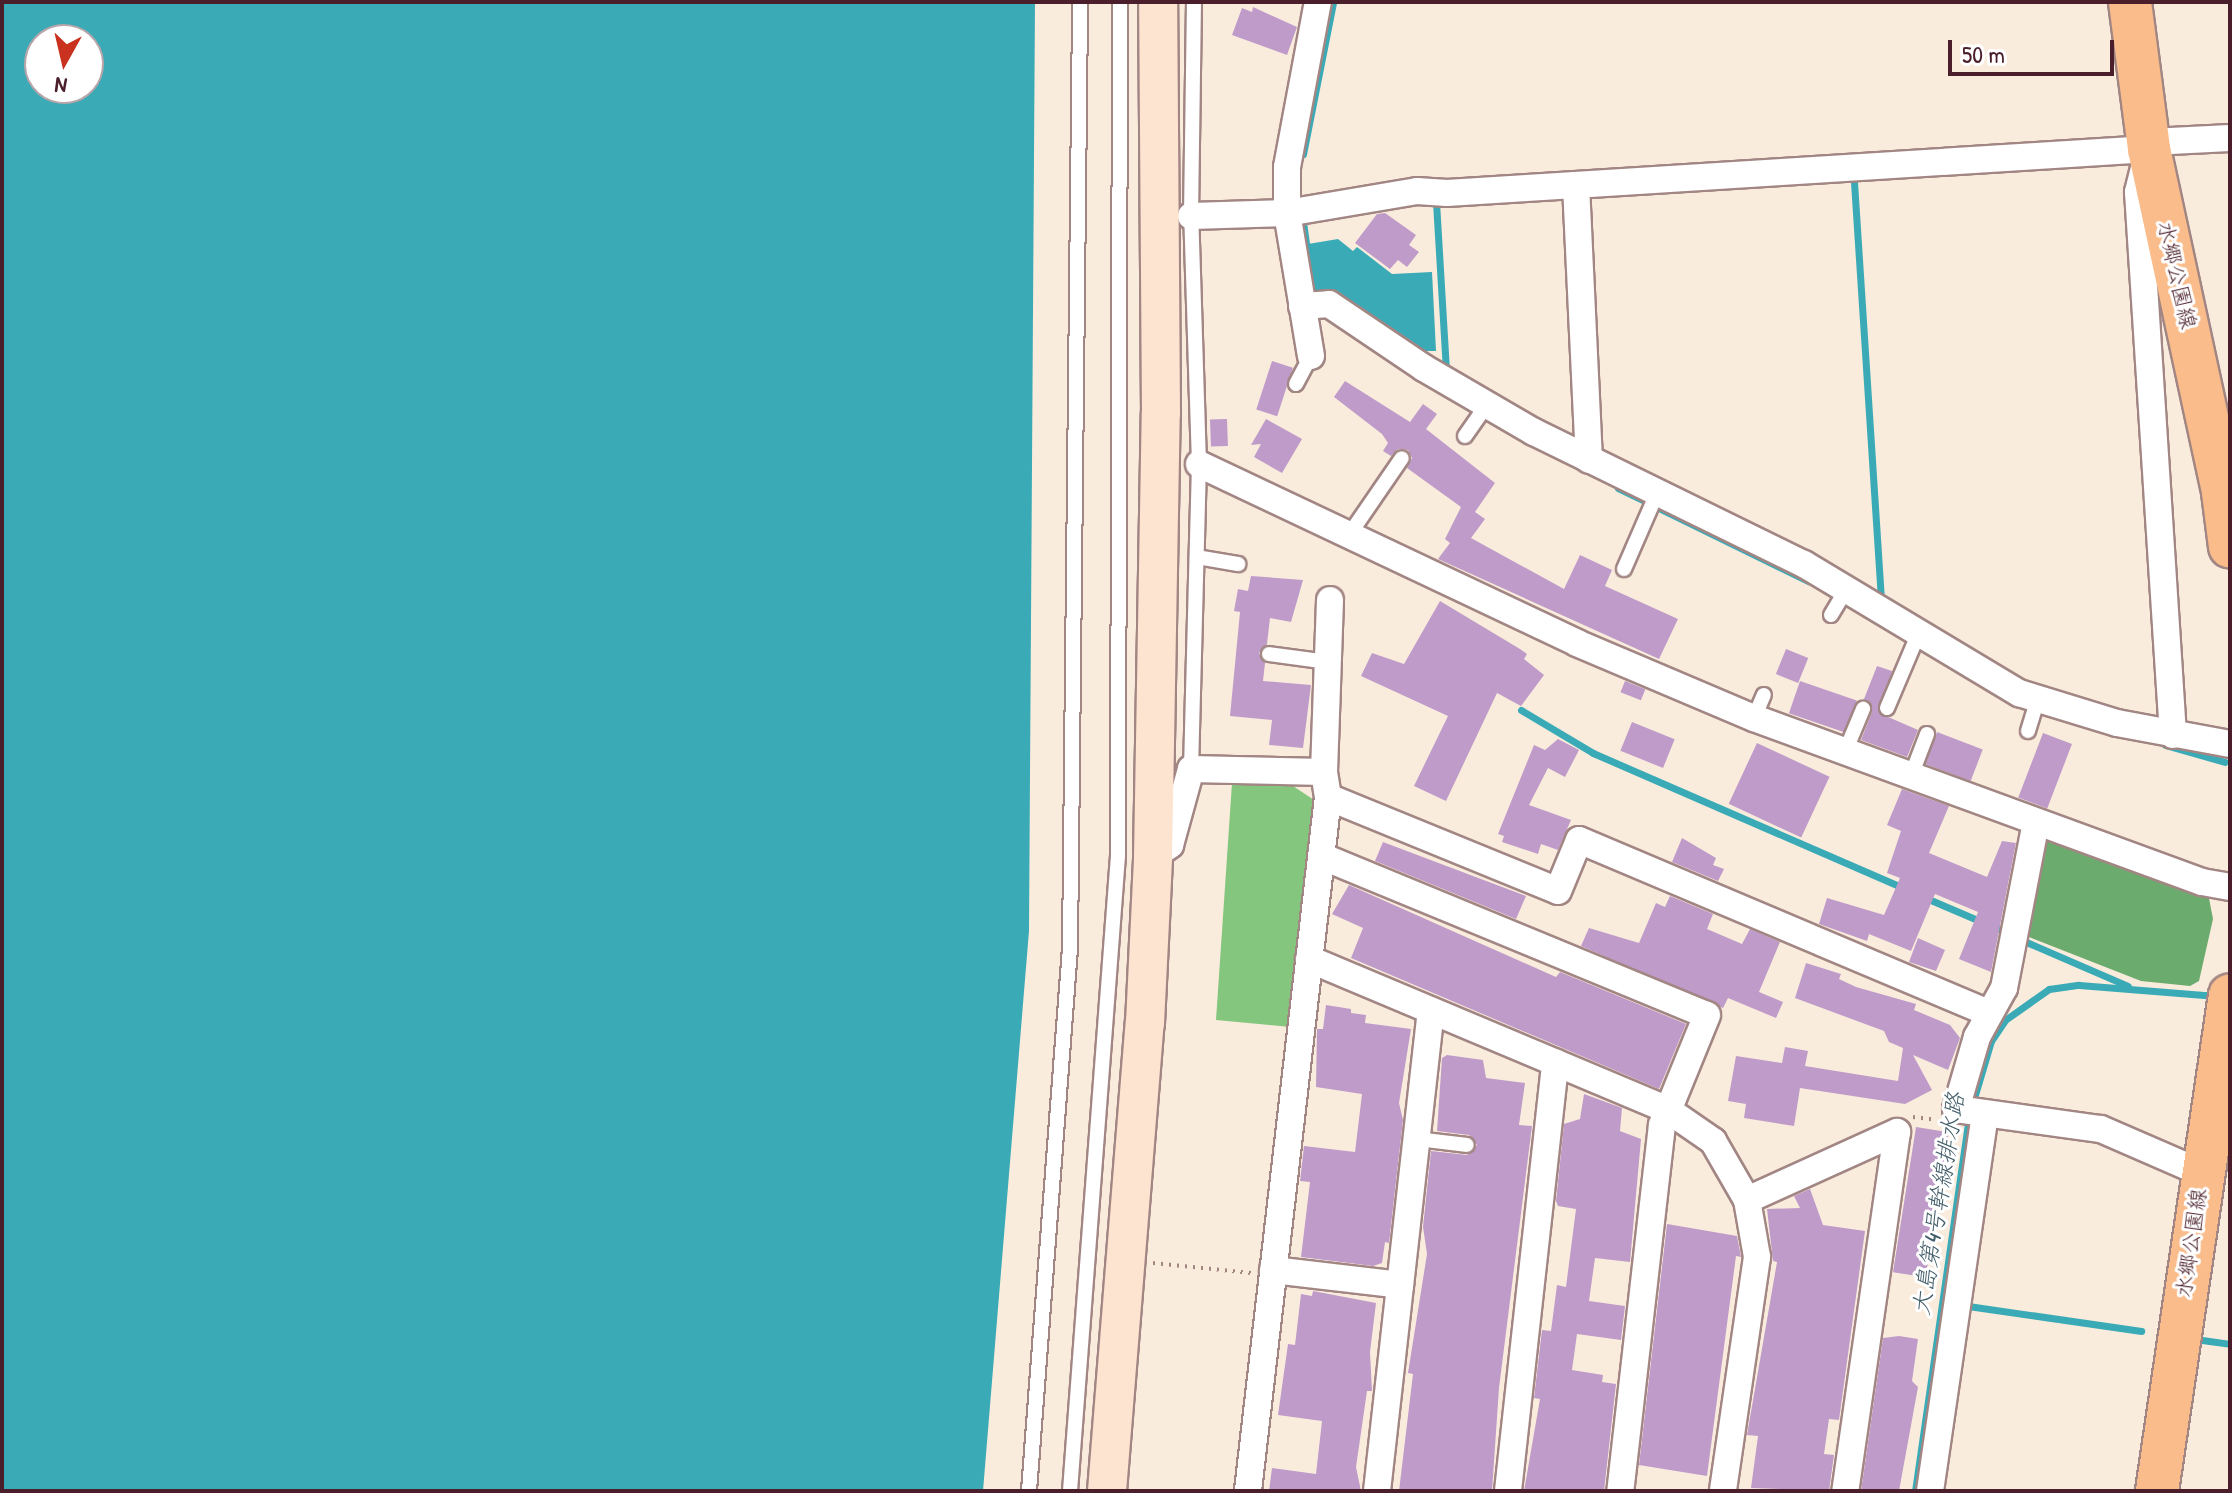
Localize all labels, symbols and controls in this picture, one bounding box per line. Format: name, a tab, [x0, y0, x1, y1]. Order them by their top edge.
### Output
north arrow	[24, 24, 104, 104]
scale bar	[1952, 24, 2118, 74]
text: 50 m	[1962, 38, 2005, 70]
text: N	[53, 70, 69, 101]
street label: 水郷公園線	[2152, 218, 2202, 332]
water label: 大島第4号幹線排水路	[1906, 1091, 1970, 1317]
street label: 水郷公園線	[2170, 1187, 2212, 1299]

